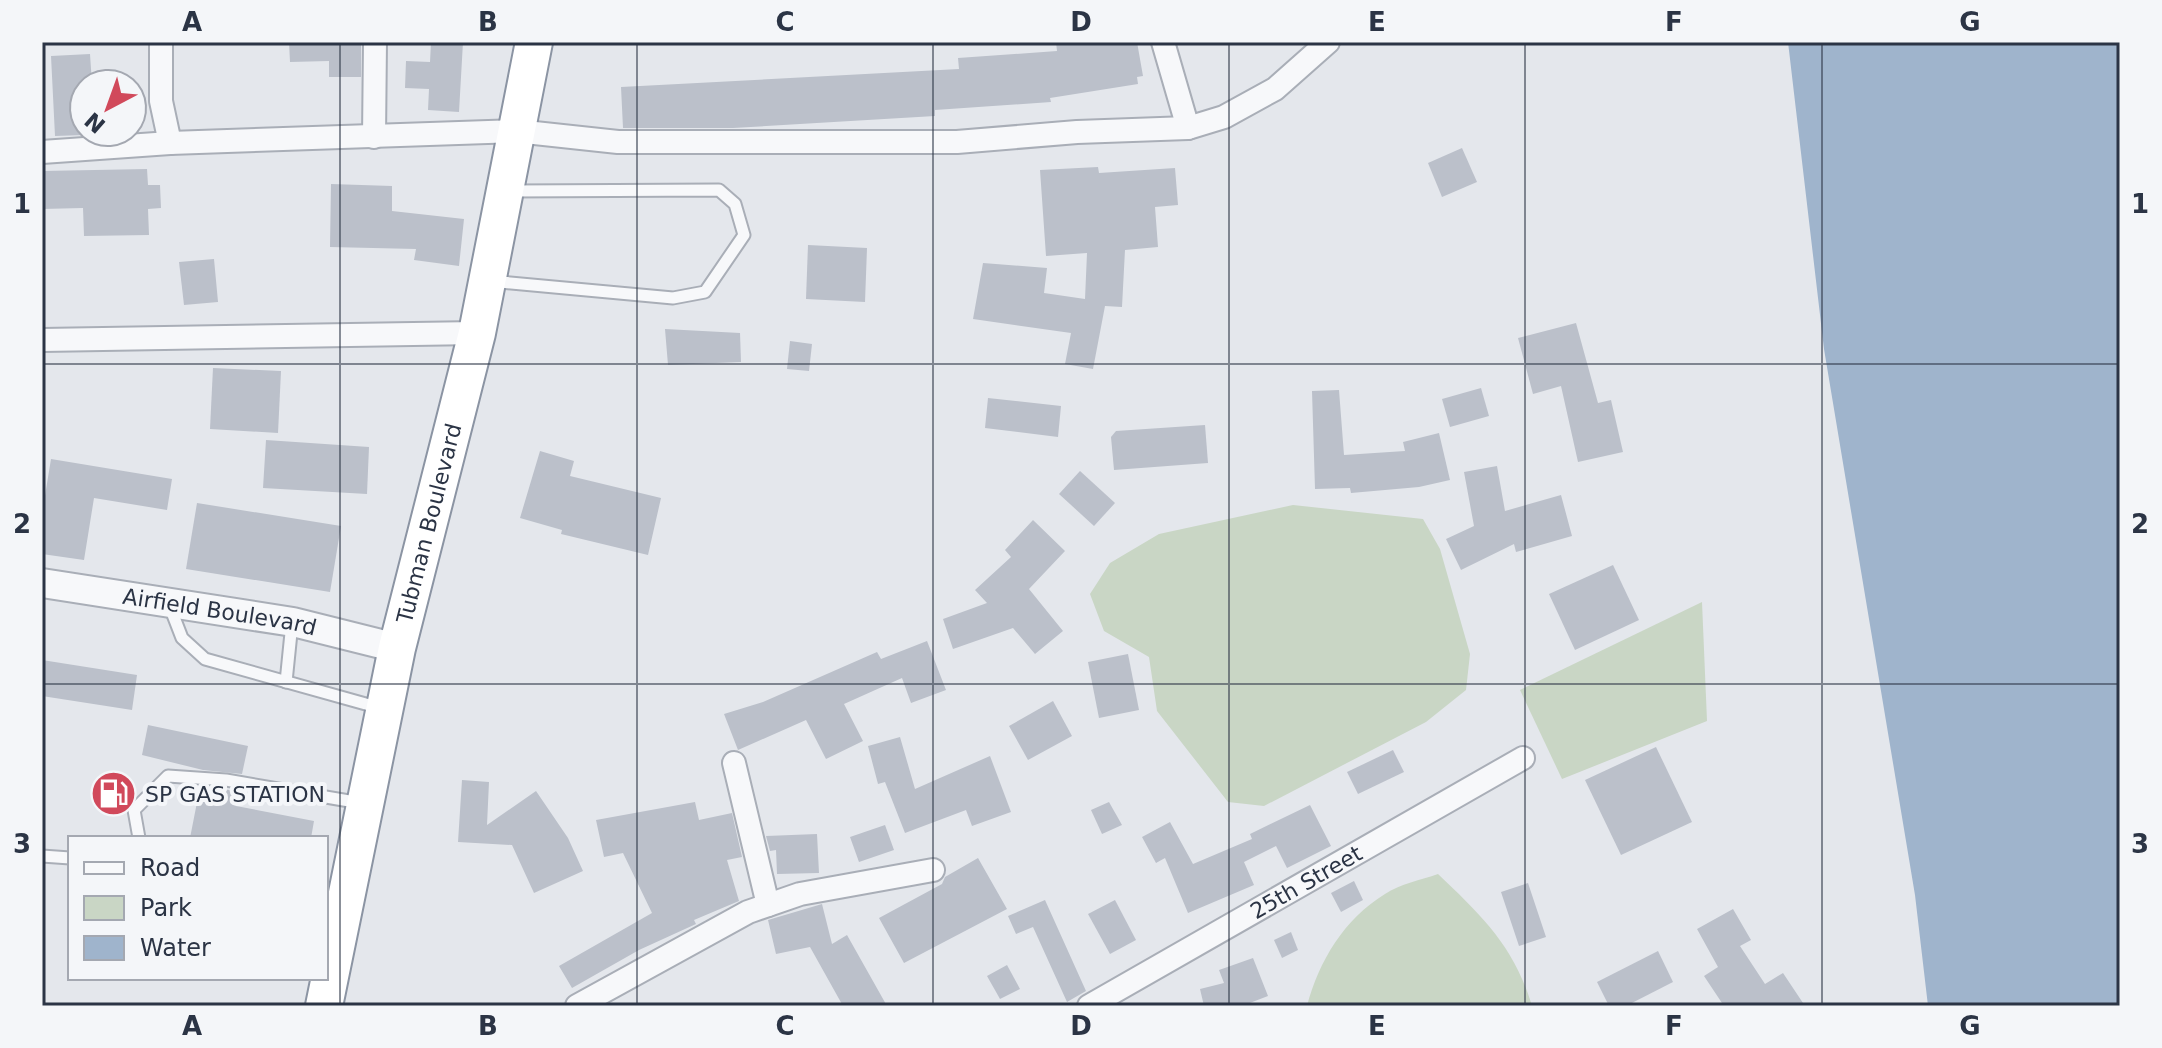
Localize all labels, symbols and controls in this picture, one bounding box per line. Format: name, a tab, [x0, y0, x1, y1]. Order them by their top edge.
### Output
text: A	[182, 7, 202, 37]
text: B	[478, 7, 498, 37]
text: C	[775, 7, 795, 37]
text: D	[1070, 7, 1092, 37]
text: E	[1368, 7, 1386, 37]
text: F	[1665, 7, 1683, 37]
text: G	[1959, 7, 1981, 37]
north arrow	[68, 68, 148, 148]
text: N	[80, 107, 110, 138]
text: 1	[13, 189, 31, 219]
text: 1	[2131, 189, 2149, 219]
street label: Tubman Boulevard	[392, 421, 467, 627]
text: 2	[13, 509, 31, 539]
text: 2	[2131, 509, 2149, 539]
street label: Airfield Boulevard	[121, 584, 319, 640]
fuel station icon: SP GAS STATION	[90, 770, 138, 818]
place label: SP GAS STATION	[145, 782, 325, 807]
text: 3	[13, 829, 31, 859]
text: 3	[2131, 829, 2149, 859]
legend	[68, 836, 328, 980]
street label: 25th Street	[1246, 840, 1367, 924]
text: Road	[140, 854, 200, 882]
text: Park	[140, 894, 192, 922]
text: Water	[140, 934, 211, 962]
text: A	[182, 1011, 202, 1041]
text: B	[478, 1011, 498, 1041]
text: C	[775, 1011, 795, 1041]
text: D	[1070, 1011, 1092, 1041]
text: E	[1368, 1011, 1386, 1041]
text: F	[1665, 1011, 1683, 1041]
text: G	[1959, 1011, 1981, 1041]

